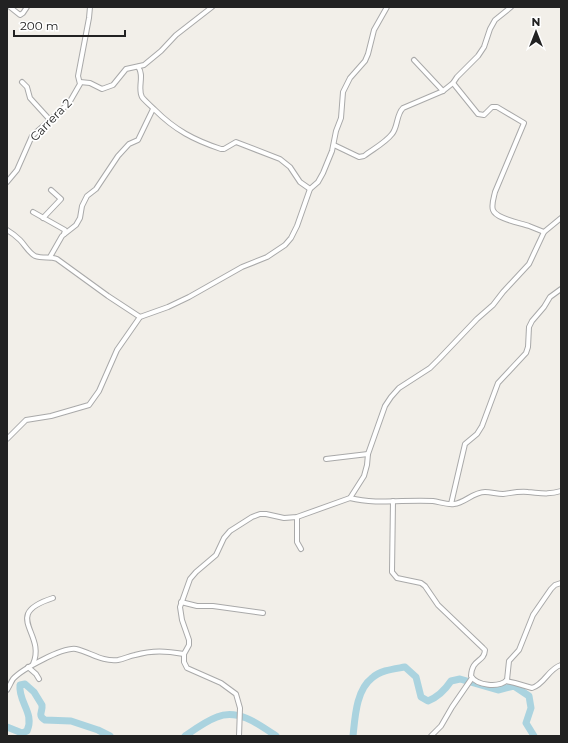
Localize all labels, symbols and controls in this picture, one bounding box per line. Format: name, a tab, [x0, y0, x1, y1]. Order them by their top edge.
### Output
scale bar	[14, 12, 125, 38]
north arrow	[516, 12, 556, 52]
text: N	[532, 15, 540, 29]
text: 200 m	[20, 18, 59, 33]
street label: Carrera 2	[27, 95, 75, 144]

